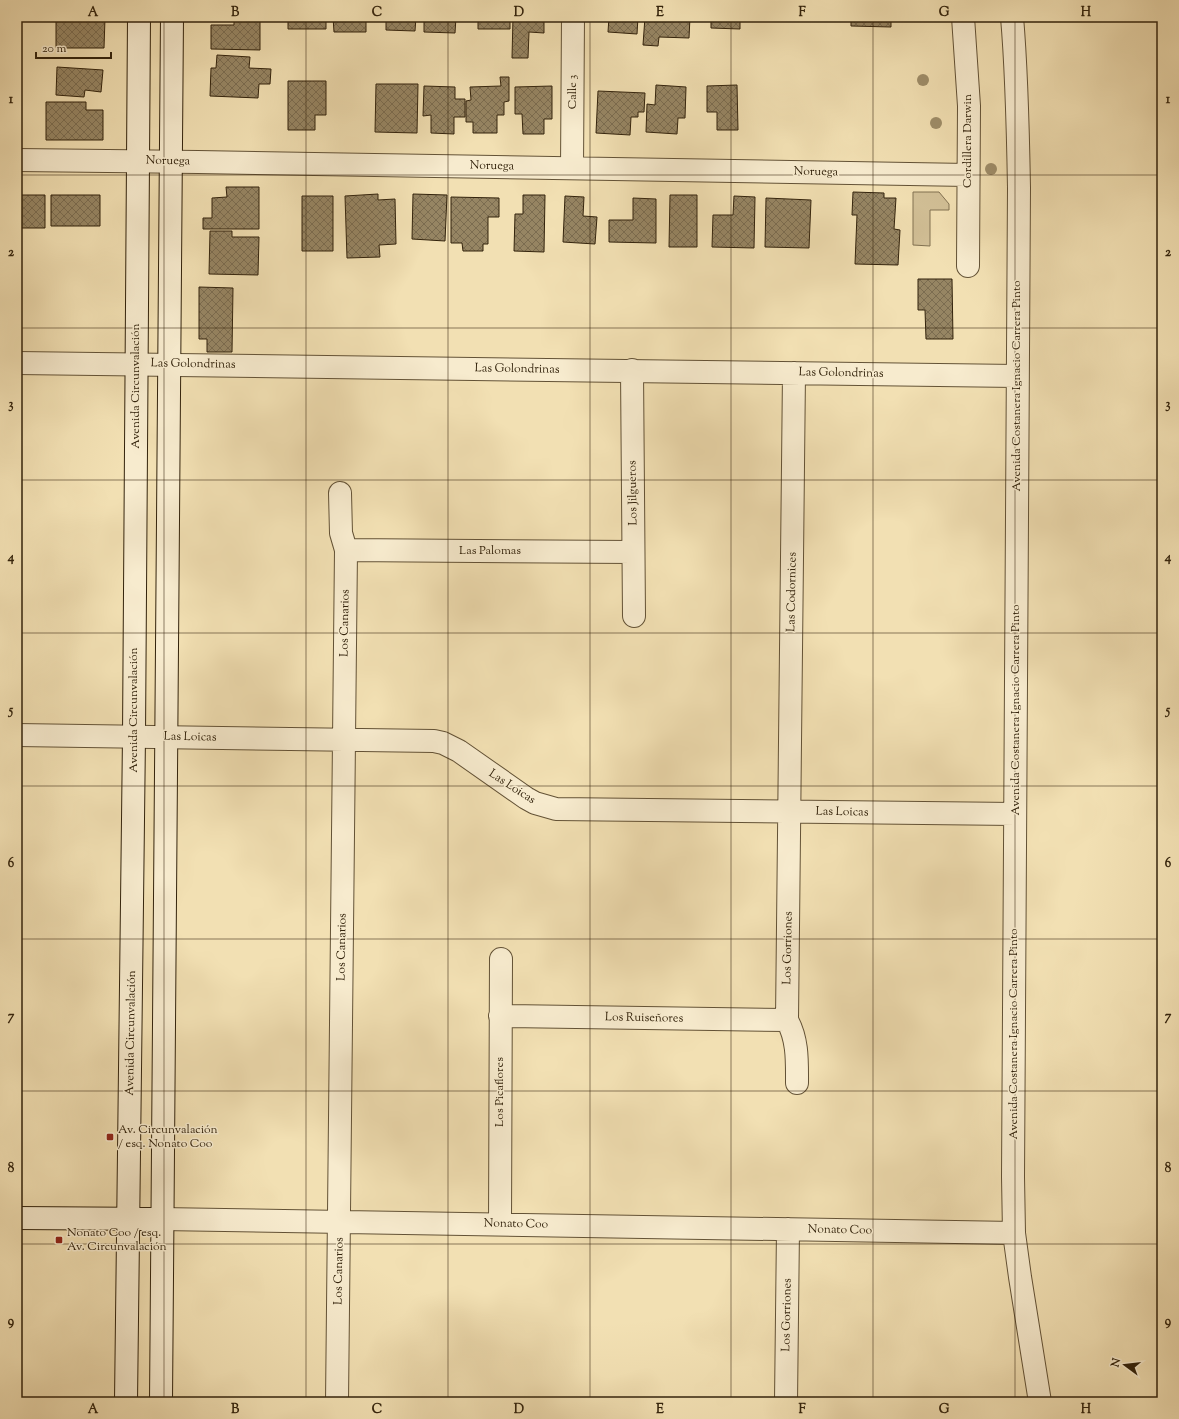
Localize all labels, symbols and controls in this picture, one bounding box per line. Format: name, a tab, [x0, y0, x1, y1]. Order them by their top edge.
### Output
text: A	[88, 4, 99, 22]
text: B	[231, 4, 240, 22]
text: C	[372, 4, 382, 22]
text: D	[514, 4, 524, 22]
text: E	[656, 4, 664, 22]
text: F	[798, 4, 806, 22]
text: G	[939, 4, 950, 22]
text: H	[1081, 4, 1092, 22]
scale bar	[36, 34, 111, 60]
text: 20 m	[42, 40, 67, 58]
street label: Calle 3	[564, 75, 582, 109]
text: 1	[9, 91, 14, 109]
text: 1	[1166, 91, 1171, 109]
street label: Cordillera Darwin	[959, 94, 977, 188]
street label: Noruega	[146, 152, 191, 170]
street label: Noruega	[470, 157, 515, 175]
street label: Noruega	[794, 163, 839, 181]
text: 2	[8, 244, 15, 262]
text: 2	[1165, 244, 1172, 262]
street label: Avenida Costanera Ignacio Carrera Pinto	[1008, 280, 1026, 492]
street label: Avenida Circunvalación	[127, 323, 145, 449]
street label: Las Golondrinas	[150, 354, 236, 374]
street label: Las Golondrinas	[474, 359, 560, 379]
street label: Las Golondrinas	[798, 363, 884, 383]
text: 3	[8, 396, 14, 414]
text: 3	[1165, 396, 1171, 414]
street label: Los Jilgueros	[623, 460, 643, 526]
street label: Las Palomas	[459, 542, 521, 560]
text: 4	[7, 549, 15, 567]
text: 4	[1164, 549, 1172, 567]
street label: Las Codornices	[782, 552, 802, 632]
street label: Los Canarios	[335, 589, 355, 657]
street label: Avenida Costanera Ignacio Carrera Pinto	[1007, 604, 1025, 816]
street label: Avenida Circunvalación	[125, 647, 143, 773]
text: 5	[8, 702, 14, 720]
text: 5	[1165, 702, 1171, 720]
street label: Las Loicas	[163, 728, 217, 746]
street label: Las Loicas	[485, 765, 539, 809]
street label: Las Loicas	[815, 803, 869, 821]
text: 6	[8, 855, 15, 873]
text: 6	[1165, 855, 1172, 873]
street label: Los Gorriones	[778, 911, 798, 985]
street label: Los Canarios	[332, 913, 352, 981]
street label: Avenida Costanera Ignacio Carrera Pinto	[1005, 928, 1023, 1140]
street label: Avenida Circunvalación	[121, 970, 141, 1096]
text: 7	[8, 1008, 15, 1026]
street label: Los Ruiseñores	[605, 1008, 684, 1028]
text: 7	[1165, 1008, 1172, 1026]
street label: Los Picaflores	[491, 1057, 509, 1127]
place label: Av. Circunvalación / esq. Nonato Coo	[118, 1121, 218, 1153]
marker: Av. Circunvalación / esq. Nonato Coo	[105, 1132, 115, 1142]
text: 8	[8, 1160, 15, 1178]
text: 8	[1165, 1160, 1172, 1178]
street label: Nonato Coo	[484, 1214, 549, 1234]
street label: Nonato Coo	[808, 1220, 873, 1240]
place label: Nonato Coo / esq. Av. Circunvalación	[67, 1224, 167, 1256]
marker: Nonato Coo / esq. Av. Circunvalación	[54, 1235, 64, 1245]
street label: Los Canarios	[329, 1237, 349, 1305]
street label: Los Gorriones	[777, 1278, 797, 1352]
text: 9	[8, 1313, 15, 1331]
text: 9	[1165, 1313, 1172, 1331]
north arrow	[1105, 1345, 1145, 1385]
text: N	[1107, 1356, 1125, 1370]
text: A	[88, 1401, 99, 1419]
text: B	[231, 1401, 240, 1419]
text: C	[372, 1401, 382, 1419]
text: D	[514, 1401, 524, 1419]
text: E	[656, 1401, 664, 1419]
text: F	[798, 1401, 806, 1419]
text: G	[939, 1401, 950, 1419]
text: H	[1081, 1401, 1092, 1419]

